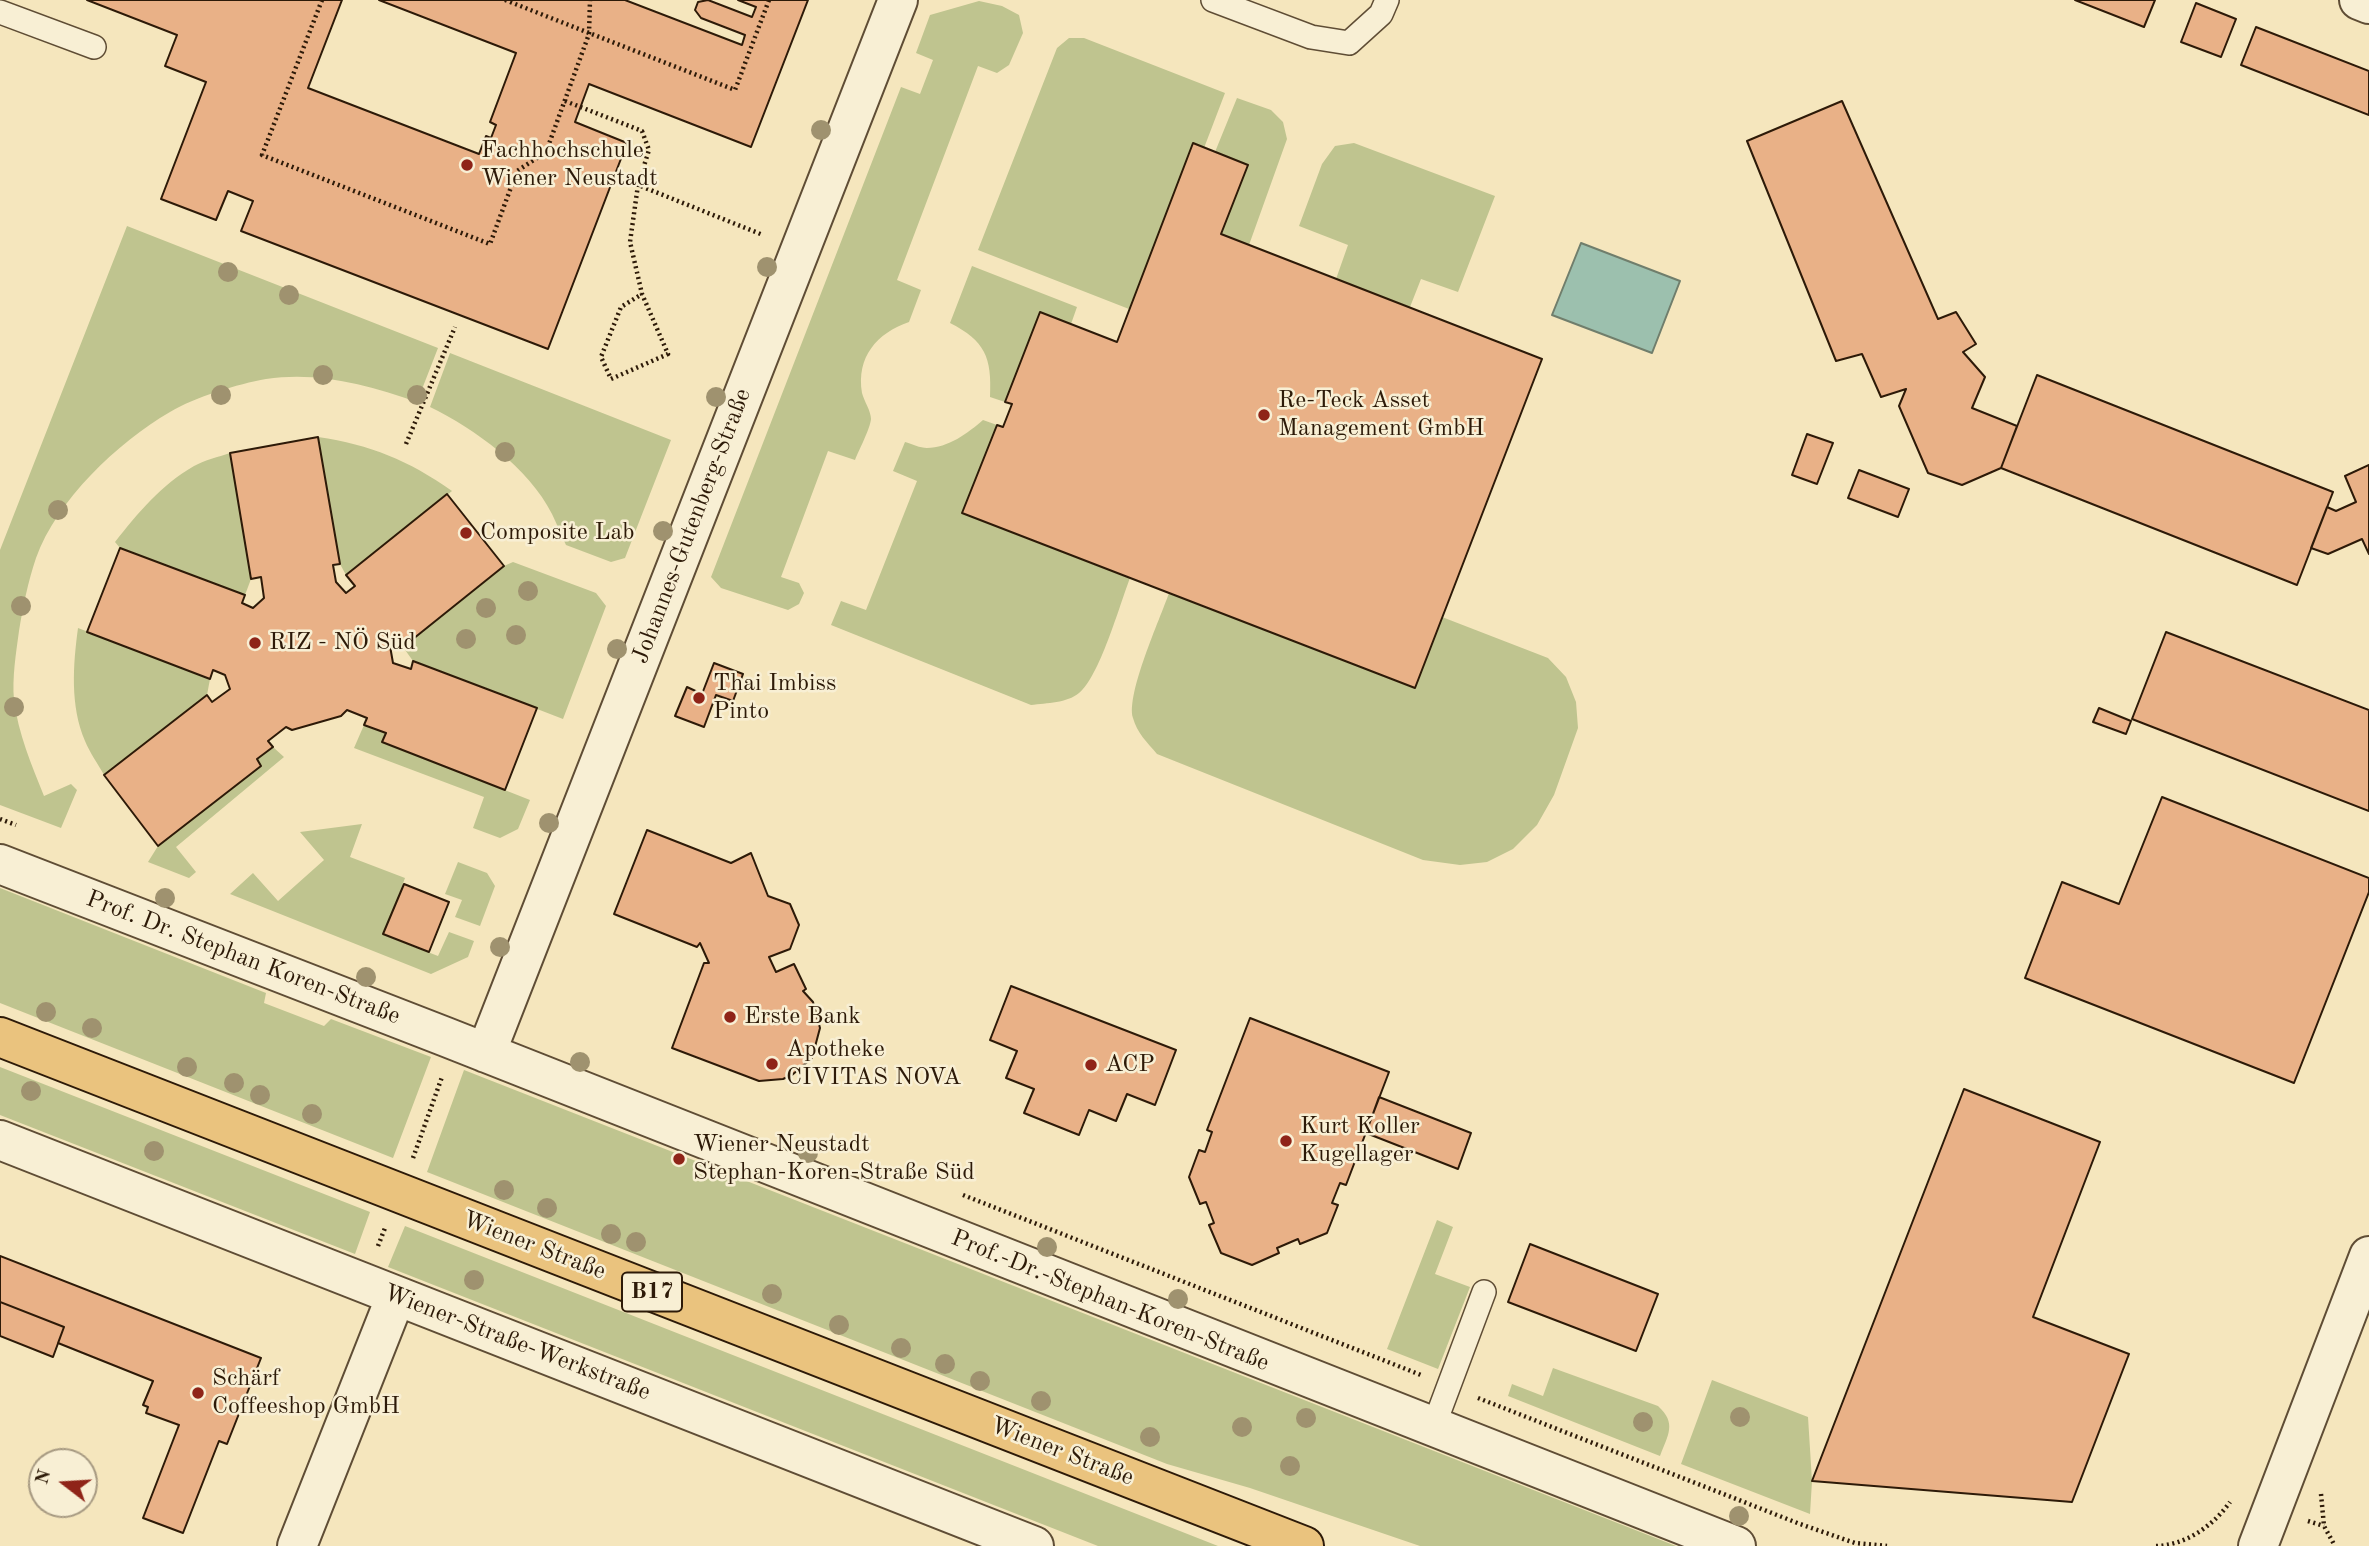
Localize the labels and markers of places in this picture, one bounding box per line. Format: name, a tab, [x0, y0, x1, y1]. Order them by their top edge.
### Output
place label: Fachhochschule Wiener Neustadt	[481, 137, 658, 193]
marker: Fachhochschule Wiener Neustadt	[459, 157, 475, 173]
place label: Re-Teck Asset Management GmbH	[1278, 387, 1484, 443]
marker: Re-Teck Asset Management GmbH	[1256, 407, 1272, 423]
place label: Composite Lab	[480, 519, 635, 547]
marker: Composite Lab	[458, 525, 474, 541]
place label: RIZ - NÖ Süd	[269, 629, 416, 657]
marker: RIZ - NÖ Süd	[247, 635, 263, 651]
place label: Thai Imbiss Pinto	[713, 670, 836, 726]
marker: Thai Imbiss Pinto	[691, 690, 707, 706]
place label: Erste Bank	[744, 1003, 861, 1031]
marker: Erste Bank	[722, 1009, 738, 1025]
place label: Apotheke CIVITAS NOVA	[786, 1036, 961, 1092]
place label: ACP	[1105, 1051, 1155, 1079]
marker: Apotheke CIVITAS NOVA	[764, 1056, 780, 1072]
marker: ACP	[1083, 1057, 1099, 1073]
place label: Kurt Koller Kugellager	[1300, 1113, 1420, 1169]
place label: Wiener Neustadt Stephan-Koren-Straße Süd	[693, 1131, 975, 1187]
marker: Kurt Koller Kugellager	[1278, 1133, 1294, 1149]
marker: Wiener Neustadt Stephan-Koren-Straße Süd	[671, 1151, 687, 1167]
place label: Schärf Coffeeshop GmbH	[212, 1365, 400, 1421]
marker: Schärf Coffeeshop GmbH	[190, 1385, 206, 1401]

